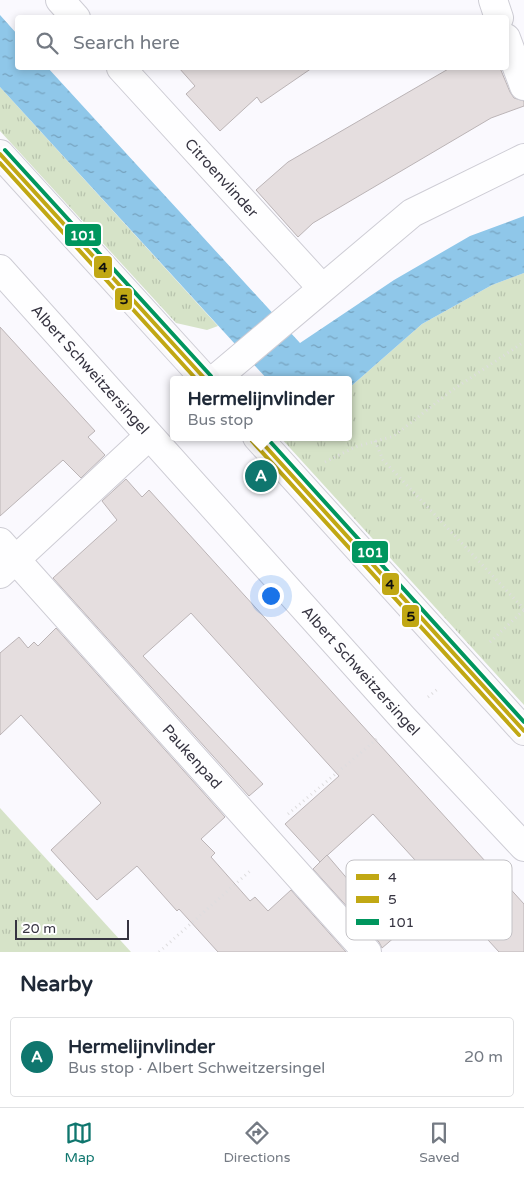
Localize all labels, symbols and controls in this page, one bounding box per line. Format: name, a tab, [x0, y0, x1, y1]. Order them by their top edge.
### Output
search box	[15, 15, 509, 70]
icon: search	[33, 29, 61, 57]
text: Search here	[73, 32, 180, 54]
street label: Citroenvlinder	[181, 135, 262, 221]
line badge: 101	[64, 223, 102, 247]
text: 101	[70, 227, 96, 244]
line badge: 4	[93, 255, 113, 279]
text: 4	[99, 259, 108, 276]
line badge: 5	[114, 287, 133, 311]
text: 5	[120, 291, 129, 308]
street label: Albert Schweitzersingel	[27, 301, 153, 438]
popup	[170, 376, 352, 441]
text: Hermelijnvlinder	[187, 388, 335, 410]
text: Bus stop	[187, 410, 253, 430]
pin: A	[245, 457, 277, 495]
line badge: 101	[351, 540, 389, 564]
text: 101	[357, 544, 383, 561]
line badge: 4	[381, 572, 400, 596]
text: 4	[386, 576, 395, 593]
your location	[258, 583, 284, 609]
street label: Albert Schweitzersingel	[298, 602, 424, 739]
line badge: 5	[401, 604, 420, 628]
text: 5	[407, 608, 416, 625]
street label: Paukenpad	[159, 721, 226, 792]
legend	[346, 860, 512, 940]
text: 4	[388, 869, 397, 886]
text: 5	[388, 891, 397, 908]
text: 101	[388, 914, 414, 931]
scale bar	[15, 917, 129, 940]
text: 20 m	[22, 920, 56, 937]
text: Nearby	[20, 972, 93, 997]
text: Hermelijnvlinder	[68, 1036, 215, 1058]
text: A	[31, 1047, 43, 1067]
text: 20 m	[464, 1047, 503, 1067]
text: Bus stop · Albert Schweitzersingel	[68, 1058, 325, 1078]
tab: Map	[64, 1119, 95, 1166]
tab: Directions	[223, 1119, 290, 1166]
tab: Saved	[419, 1119, 460, 1166]

